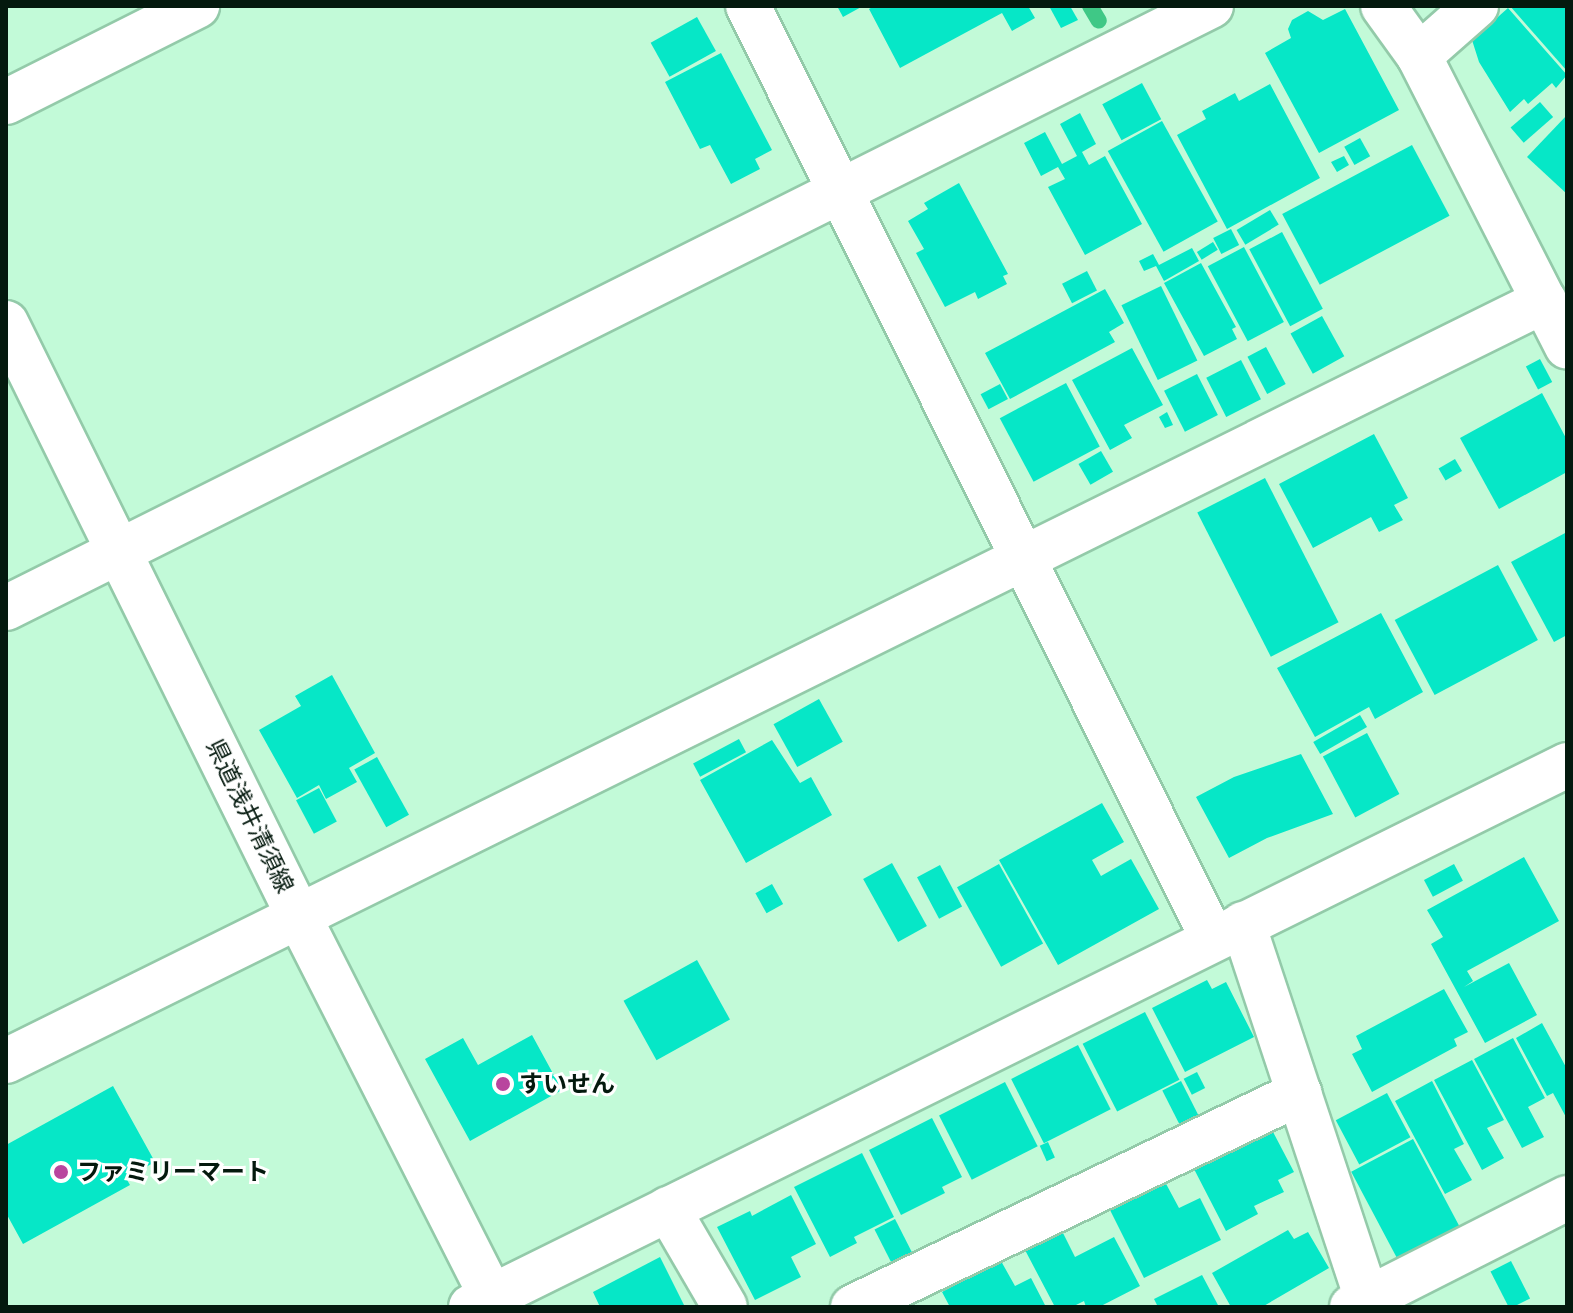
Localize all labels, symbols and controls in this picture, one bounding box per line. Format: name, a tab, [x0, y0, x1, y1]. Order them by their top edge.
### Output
street label: 県道浅井清須線	[200, 734, 300, 898]
place label: すいせん	[519, 1070, 615, 1098]
marker: すいせん	[494, 1075, 512, 1093]
place label: ファミリーマート	[77, 1158, 269, 1186]
marker: ファミリーマート	[52, 1163, 70, 1181]

